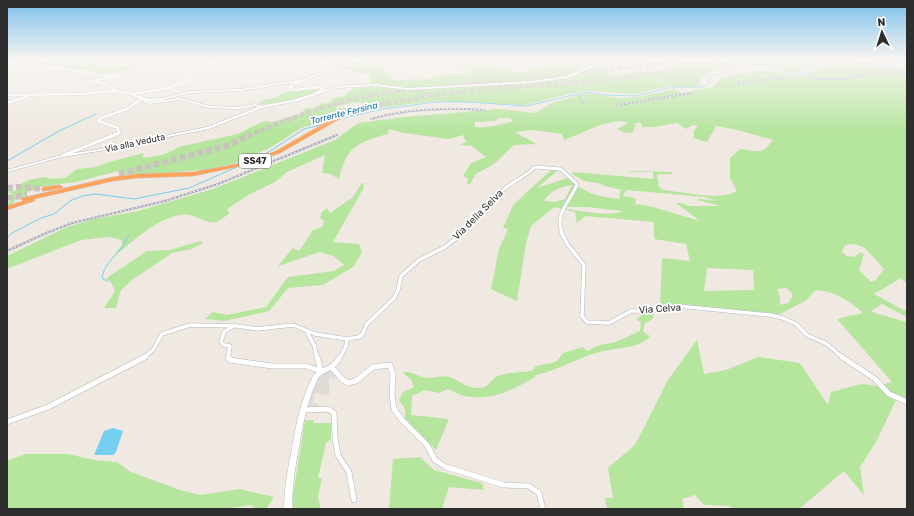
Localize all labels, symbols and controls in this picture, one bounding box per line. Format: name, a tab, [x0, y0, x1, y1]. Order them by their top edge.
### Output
north arrow	[862, 12, 902, 52]
text: N	[877, 16, 886, 29]
water label: Torrente Fersina	[309, 100, 379, 126]
street label: Via alla Veduta	[104, 132, 166, 154]
road number: SS47	[239, 154, 271, 168]
street label: Via della Selva	[450, 187, 506, 243]
street label: Via Celva	[638, 302, 682, 316]

